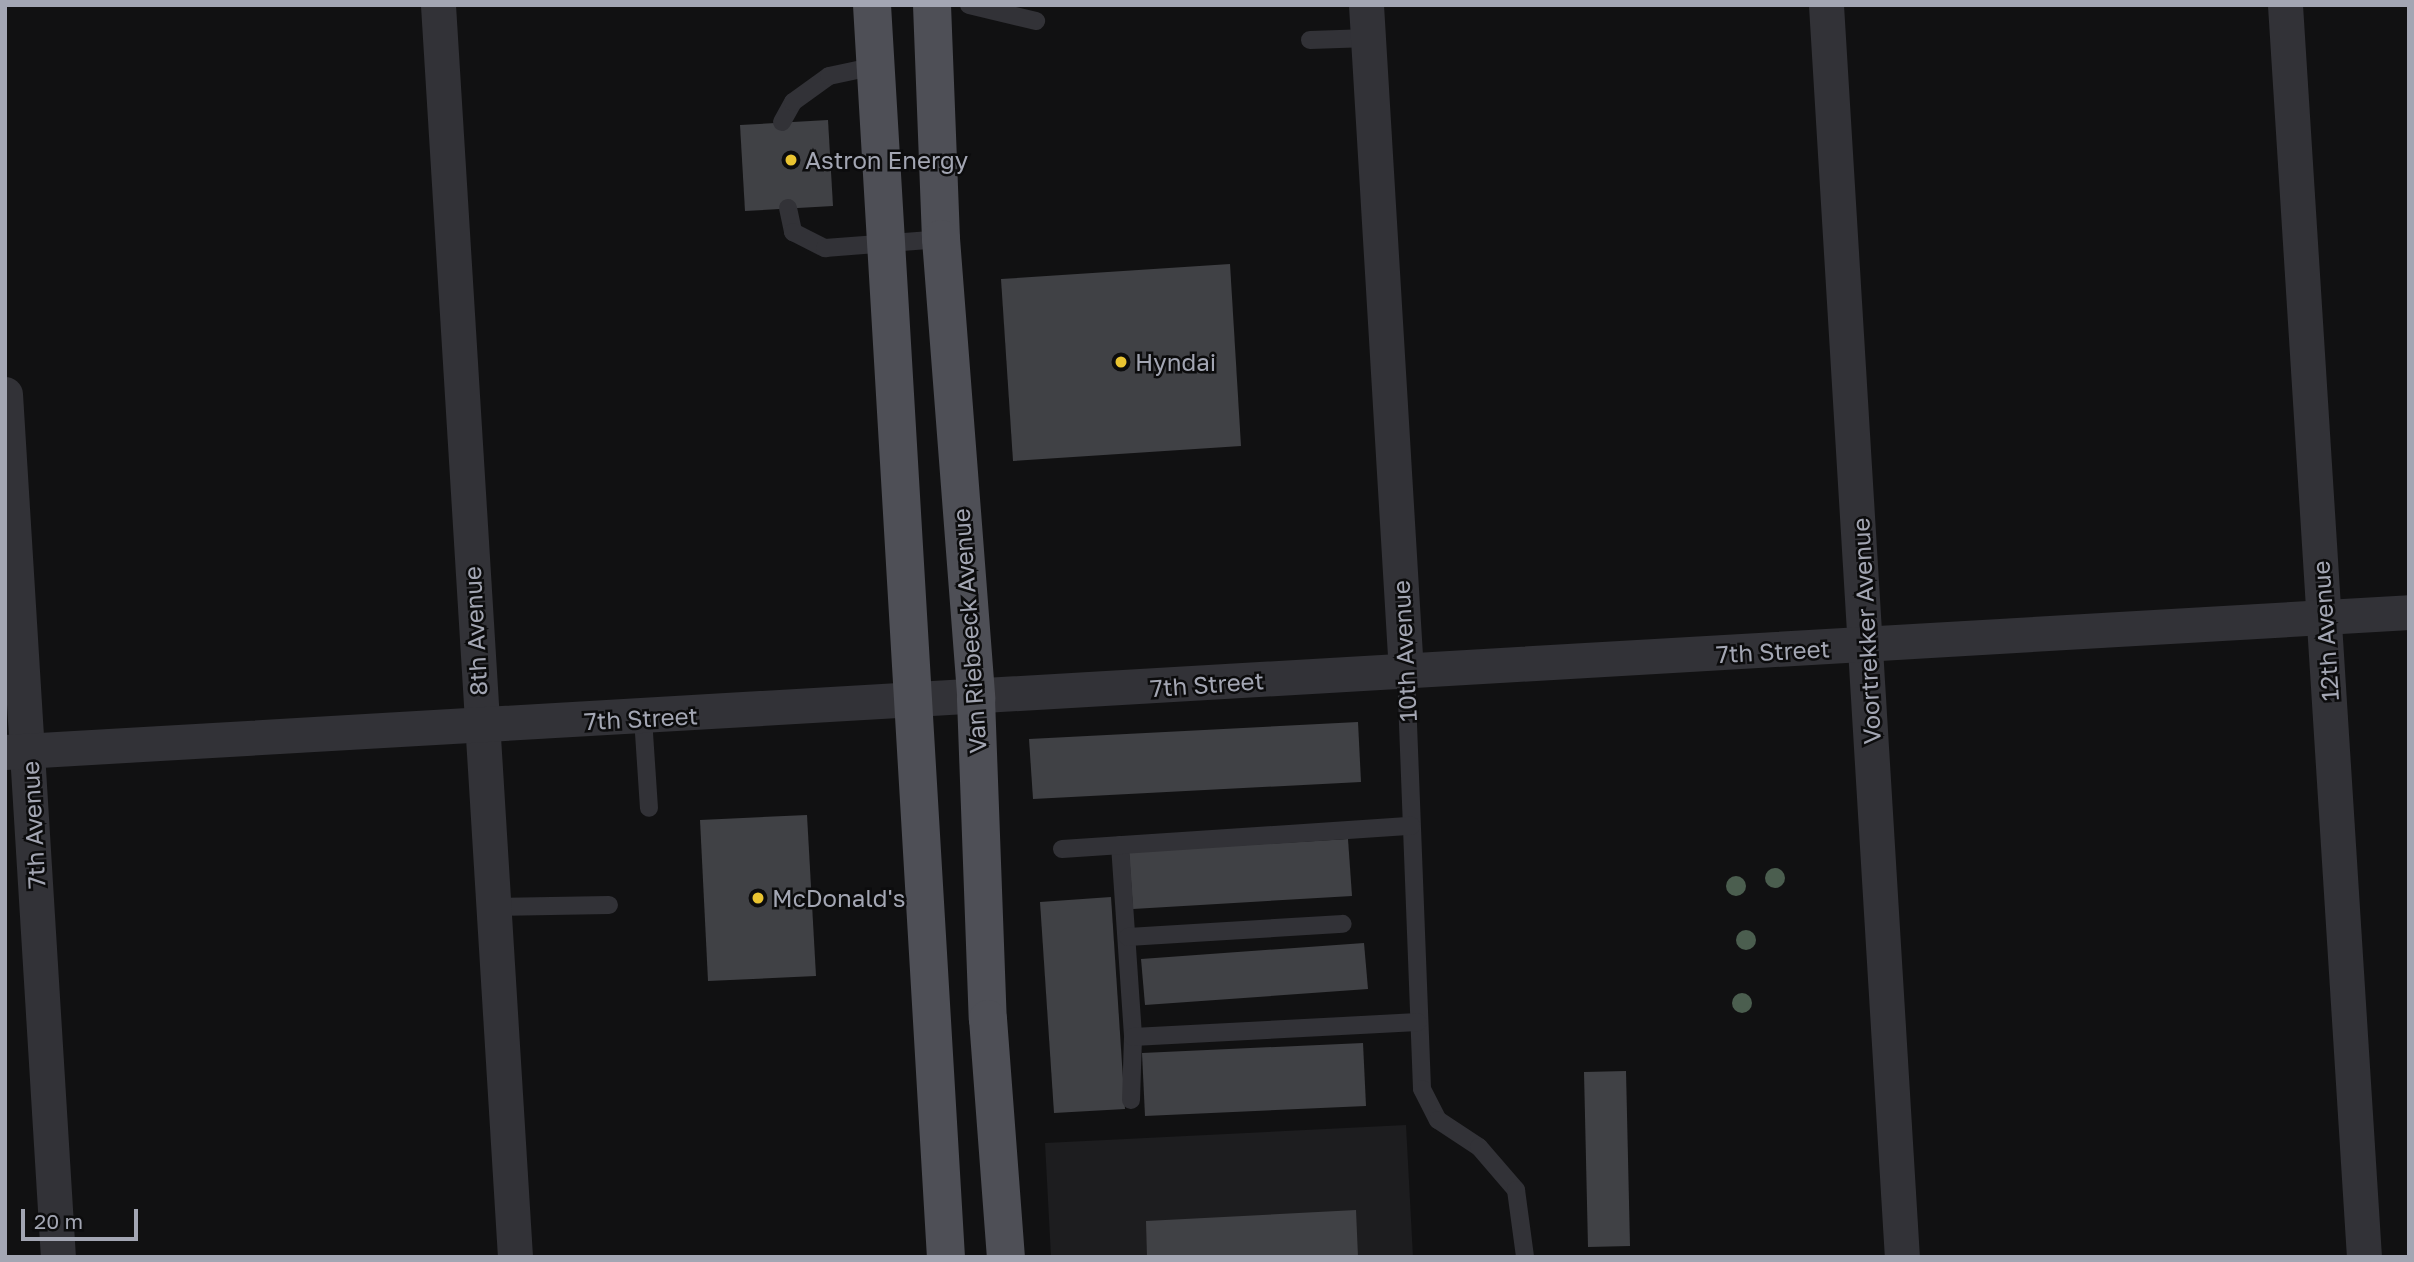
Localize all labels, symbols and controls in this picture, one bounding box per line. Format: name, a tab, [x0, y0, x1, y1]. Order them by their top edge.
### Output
place label: Astron Energy	[805, 146, 968, 174]
marker: Astron Energy	[783, 152, 799, 168]
place label: Hyndai	[1135, 348, 1216, 376]
marker: Hyndai	[1113, 354, 1129, 370]
street label: Van Riebeeck Avenue	[946, 507, 992, 755]
street label: Voortrekker Avenue	[1846, 517, 1886, 745]
street label: 12th Avenue	[2306, 560, 2344, 702]
street label: 8th Avenue	[457, 565, 493, 697]
street label: 10th Avenue	[1386, 580, 1422, 722]
street label: 7th Street	[1715, 634, 1831, 668]
street label: 7th Street	[1149, 666, 1265, 702]
street label: 7th Street	[583, 701, 699, 735]
street label: 7th Avenue	[15, 760, 51, 890]
place label: McDonald's	[772, 884, 905, 912]
marker: McDonald's	[750, 890, 766, 906]
scale bar	[24, 1196, 142, 1240]
text: 20 m	[34, 1208, 83, 1234]

